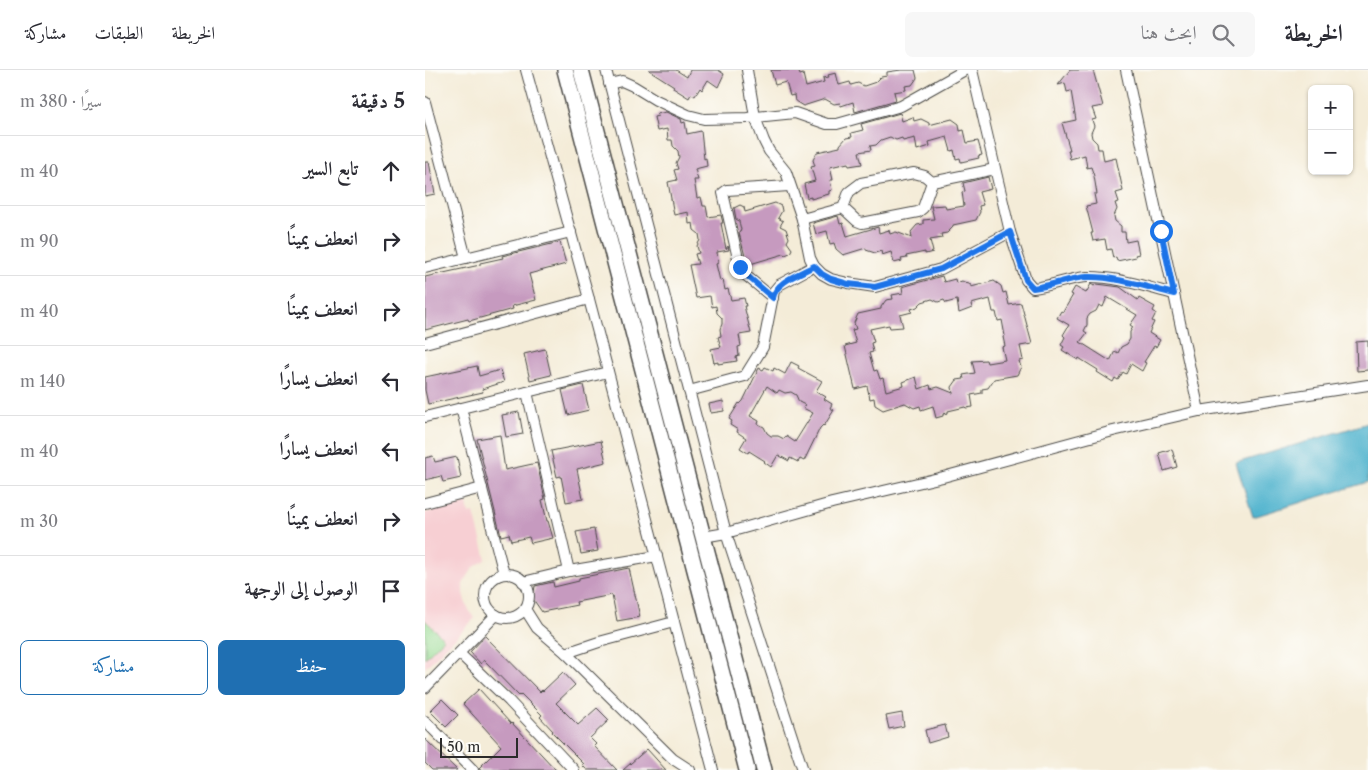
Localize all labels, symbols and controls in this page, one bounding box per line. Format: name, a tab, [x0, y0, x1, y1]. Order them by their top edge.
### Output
search box	[905, 12, 1255, 57]
text: الخريطة	[1285, 18, 1343, 47]
text: ابحث هنا	[1141, 21, 1197, 44]
icon: search	[1209, 21, 1237, 49]
text: مشاركة	[25, 22, 66, 44]
text: الطبقات	[94, 22, 143, 44]
text: الخريطة	[171, 22, 215, 44]
map controls	[1308, 85, 1353, 175]
button: +	[1308, 85, 1353, 130]
text: 5 دقيقة	[351, 88, 405, 113]
text: سيرًا · 380 m	[20, 91, 102, 111]
button: −	[1308, 130, 1353, 175]
text: تابع السير	[304, 157, 358, 180]
icon: ahead	[377, 157, 405, 185]
text: 40 m	[20, 161, 59, 181]
route start	[1150, 220, 1173, 243]
text: انعطف يمينًا	[287, 227, 358, 250]
icon: right	[377, 227, 405, 255]
text: 90 m	[20, 231, 59, 251]
route end	[729, 256, 752, 279]
text: انعطف يمينًا	[287, 297, 358, 320]
icon: right	[377, 297, 405, 325]
text: 40 m	[20, 301, 59, 321]
text: انعطف يسارًا	[279, 367, 358, 390]
icon: left	[377, 367, 405, 395]
text: 140 m	[20, 371, 65, 391]
text: انعطف يسارًا	[279, 437, 358, 460]
icon: left	[377, 437, 405, 465]
text: 40 m	[20, 441, 59, 461]
text: انعطف يمينًا	[287, 507, 358, 530]
icon: right	[377, 507, 405, 535]
text: 30 m	[20, 511, 58, 531]
text: الوصول إلى الوجهة	[244, 577, 358, 600]
icon: arrive	[377, 577, 405, 605]
button: مشاركة	[20, 640, 208, 695]
button: حفظ	[218, 640, 405, 695]
scale bar	[440, 735, 517, 758]
text: 50 m	[447, 738, 480, 756]

